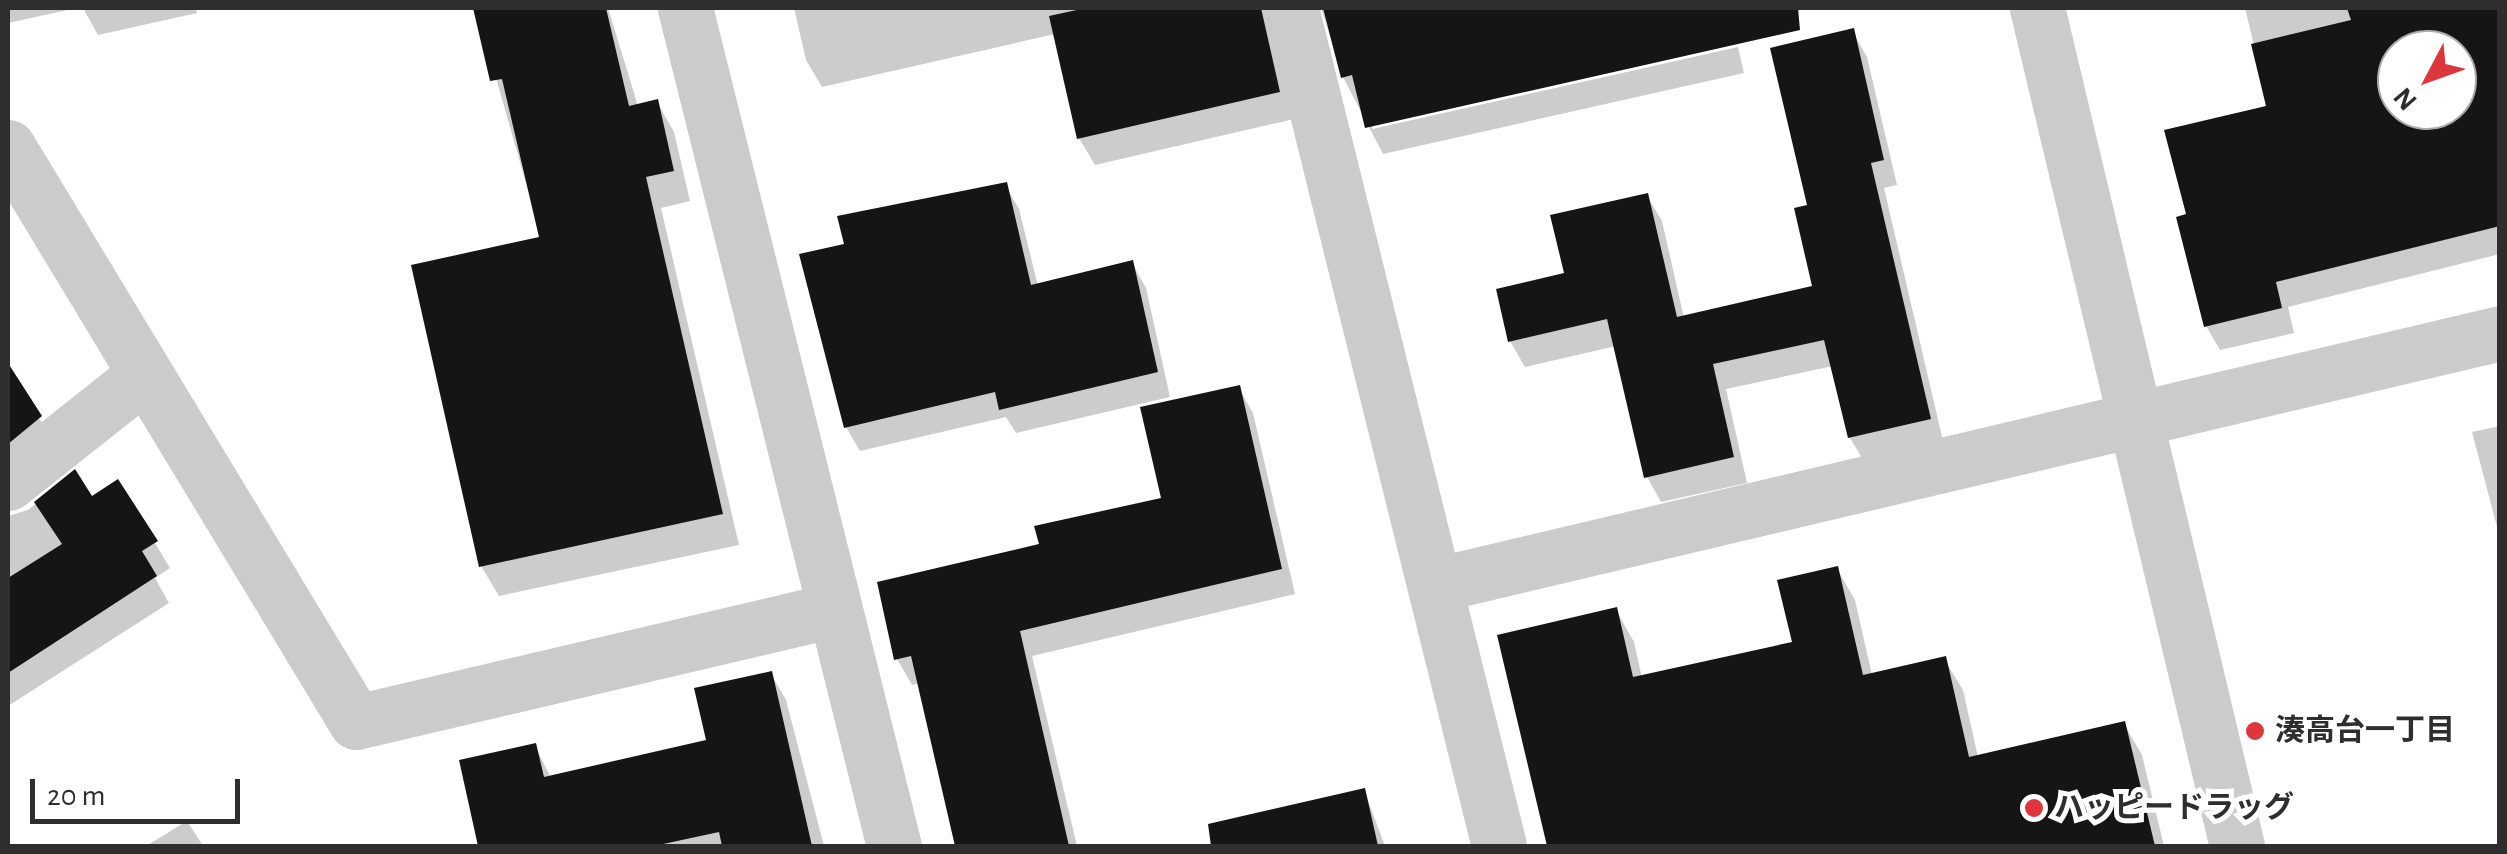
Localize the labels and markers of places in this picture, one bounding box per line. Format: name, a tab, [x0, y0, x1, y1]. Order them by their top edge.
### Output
place label: 湊高台一丁目	[2275, 713, 2455, 749]
marker: 湊高台一丁目	[2244, 720, 2266, 742]
place label: ハッピードラッグ	[2054, 790, 2294, 826]
marker: ハッピードラッグ	[2023, 797, 2045, 819]

